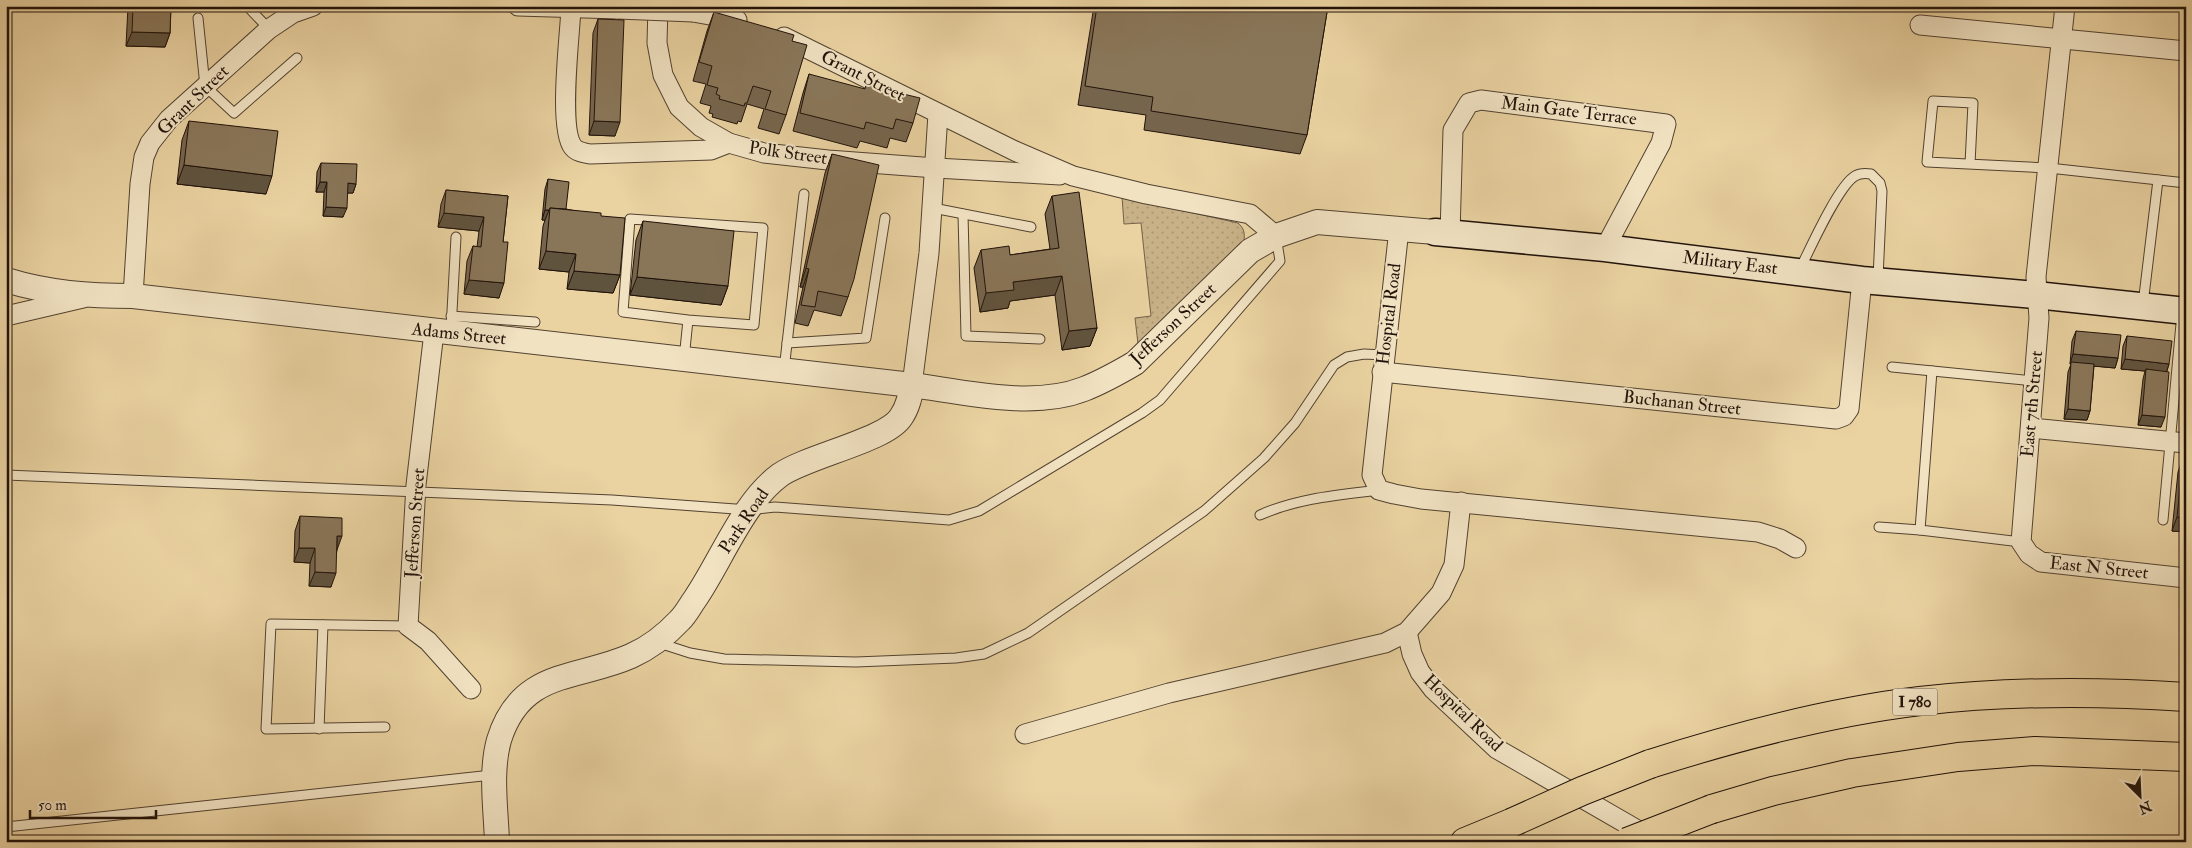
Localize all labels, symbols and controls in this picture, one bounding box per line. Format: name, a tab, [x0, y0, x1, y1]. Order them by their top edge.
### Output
street label: Grant Street	[817, 45, 909, 107]
street label: Grant Street	[152, 60, 234, 140]
street label: Main Gate Terrace	[1500, 91, 1639, 131]
street label: Polk Street	[747, 136, 829, 170]
street label: Military East	[1681, 246, 1779, 280]
street label: Hospital Road	[1371, 262, 1407, 366]
street label: Jefferson Street	[1124, 278, 1221, 371]
street label: Adams Street	[410, 317, 508, 350]
street label: East 7th Street	[2016, 350, 2048, 458]
street label: Buchanan Street	[1622, 385, 1742, 421]
street label: Jefferson Street	[400, 467, 430, 580]
street label: Park Road	[714, 484, 774, 558]
street label: East N Street	[2048, 551, 2150, 585]
street label: Hospital Road	[1418, 669, 1508, 757]
road number: I 780	[1892, 689, 1938, 716]
north arrow	[2114, 770, 2164, 820]
scale bar	[30, 788, 156, 820]
text: 50 m	[38, 796, 67, 815]
text: N	[2135, 797, 2155, 818]

